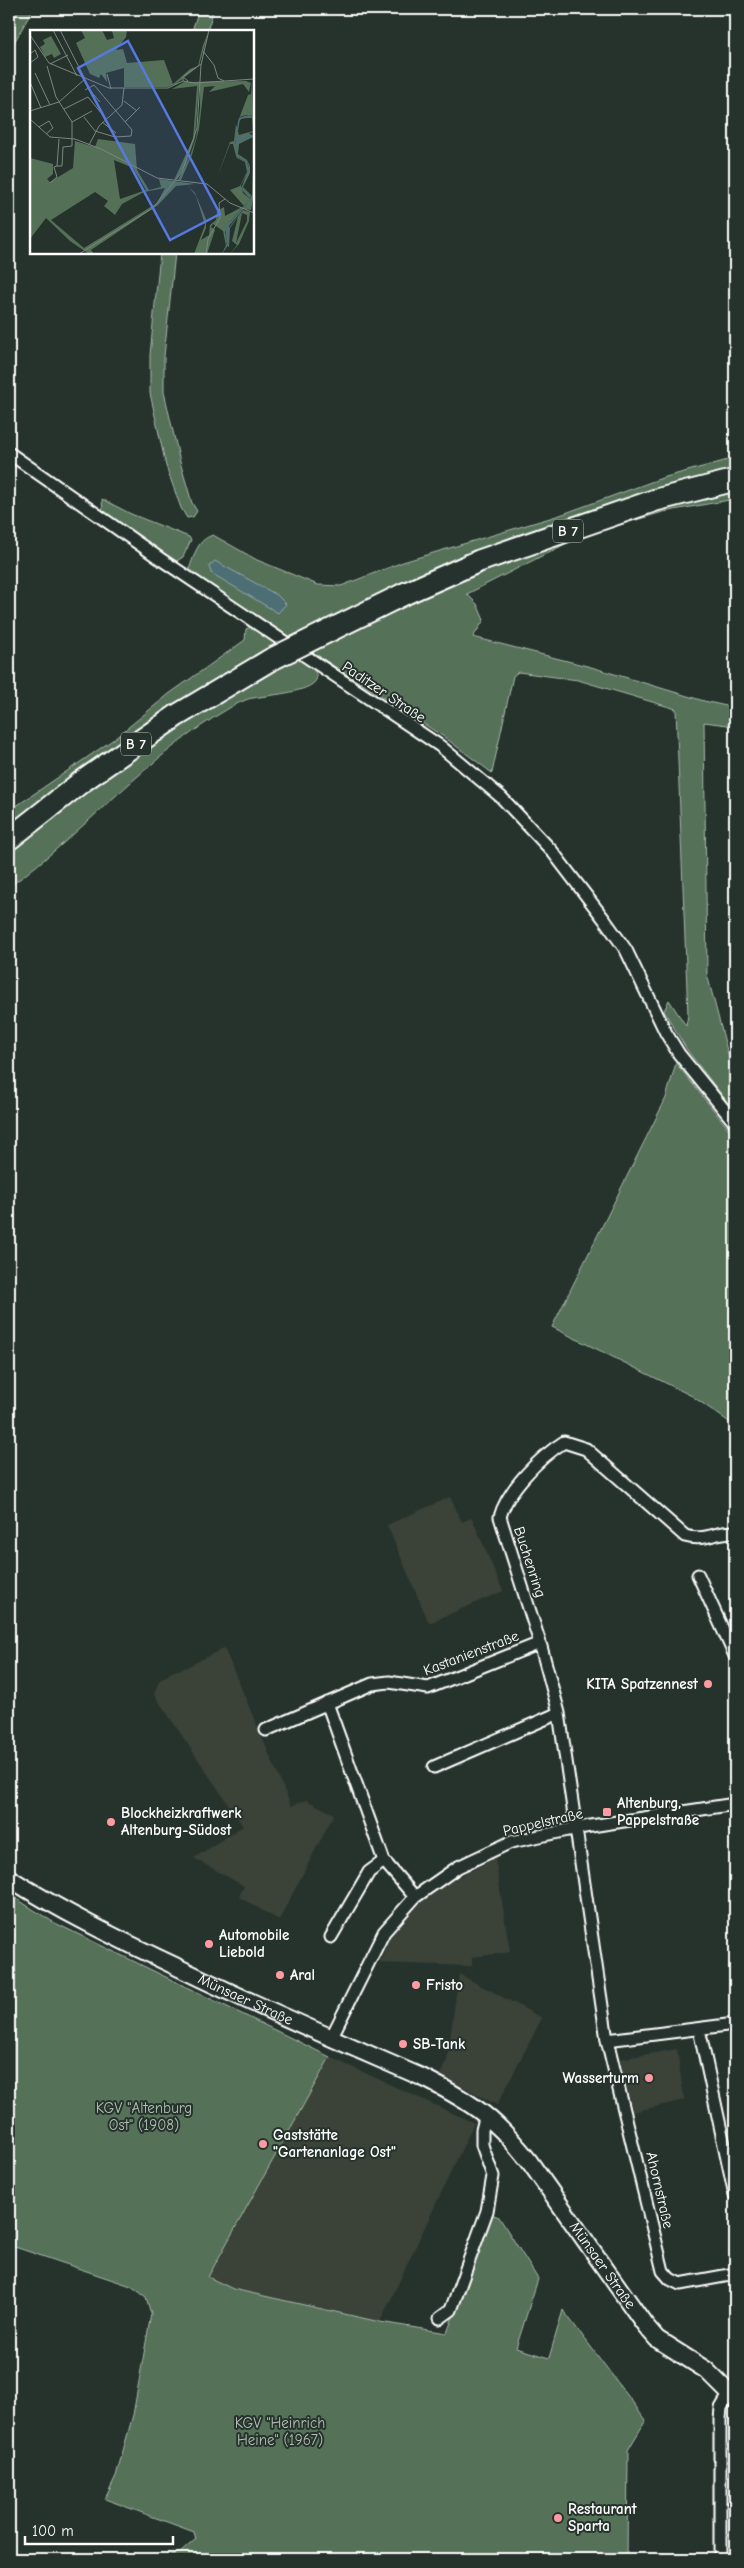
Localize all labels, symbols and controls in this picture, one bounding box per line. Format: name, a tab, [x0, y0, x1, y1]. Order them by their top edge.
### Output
inset map	[30, 30, 254, 254]
road number: B 7	[553, 520, 583, 542]
street label: Paditzer Straße	[339, 657, 430, 727]
road number: B 7	[121, 732, 151, 756]
street label: Buchenring	[510, 1524, 550, 1600]
street label: Kastanienstraße	[421, 1626, 522, 1679]
place label: KITA Spatzennest	[586, 1675, 699, 1693]
marker: KITA Spatzennest	[702, 1678, 714, 1690]
place label: Altenburg, Pappelstraße	[617, 1794, 699, 1829]
place label: Blockheizkraftwerk Altenburg-Südost	[121, 1804, 242, 1839]
street label: Pappelstraße	[501, 1804, 585, 1840]
marker: Altenburg, Pappelstraße	[601, 1806, 613, 1818]
marker: Blockheizkraftwerk Altenburg-Südost	[105, 1816, 117, 1828]
place label: Automobile Liebold	[219, 1926, 290, 1961]
marker: Automobile Liebold	[203, 1938, 215, 1950]
place label: Aral	[290, 1966, 315, 1984]
marker: Aral	[274, 1969, 286, 1981]
street label: Münsaer Straße	[195, 1970, 296, 2029]
place label: Fristo	[426, 1976, 463, 1994]
marker: Fristo	[410, 1979, 422, 1991]
place label: SB-Tank	[413, 2035, 466, 2053]
marker: SB-Tank	[397, 2038, 409, 2050]
place label: Wasserturm	[563, 2069, 639, 2087]
marker: Wasserturm	[643, 2072, 655, 2084]
park label: KGV "Altenburg Ost" (1908)	[96, 2099, 192, 2134]
place label: Gaststätte "Gartenanlage Ost"	[273, 2126, 396, 2161]
marker: Gaststätte "Gartenanlage Ost"	[257, 2138, 269, 2150]
street label: Ahornstraße	[642, 2150, 678, 2231]
street label: Münsaer Straße	[566, 2218, 640, 2313]
park label: KGV "Heinrich Heine" (1967)	[235, 2414, 325, 2449]
place label: Restaurant Sparta	[568, 2500, 638, 2535]
marker: Restaurant Sparta	[552, 2512, 564, 2524]
scale bar	[25, 2513, 172, 2545]
text: 100 m	[32, 2522, 74, 2540]

